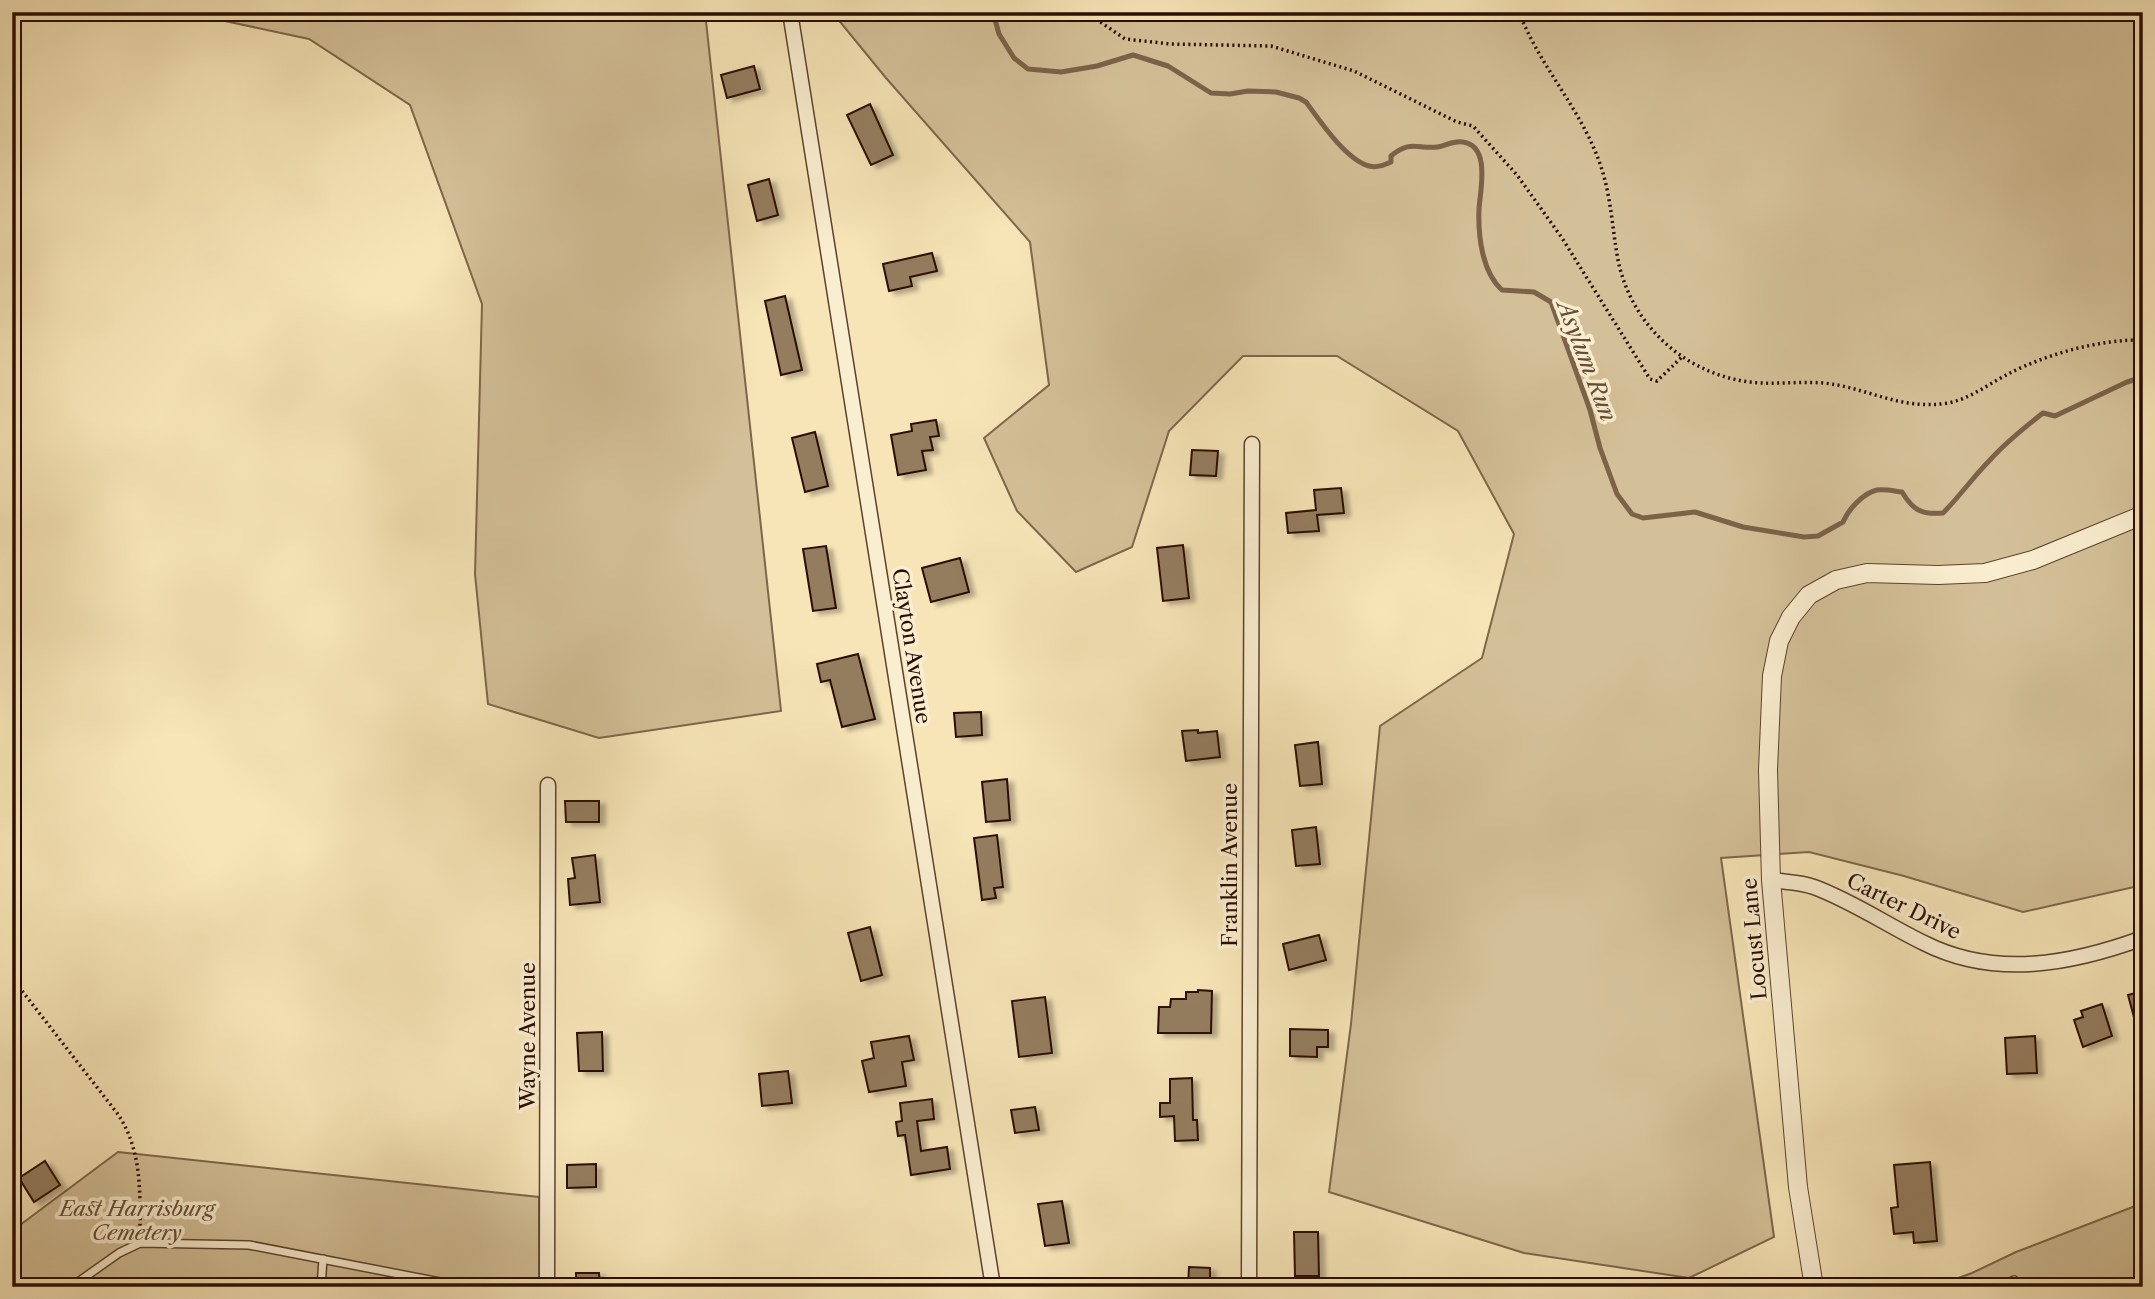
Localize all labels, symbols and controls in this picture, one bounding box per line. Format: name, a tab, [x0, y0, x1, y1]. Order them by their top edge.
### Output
water label: Asylum Run	[1550, 294, 1623, 425]
street label: Clayton Avenue	[887, 566, 937, 726]
street label: Franklin Avenue	[1217, 783, 1242, 947]
street label: Carter Drive	[1843, 868, 1965, 944]
street label: Locust Lane	[1736, 877, 1772, 1001]
street label: Wayne Avenue	[515, 962, 540, 1111]
park label: East Harrisburg Cemetery	[57, 1196, 217, 1245]

